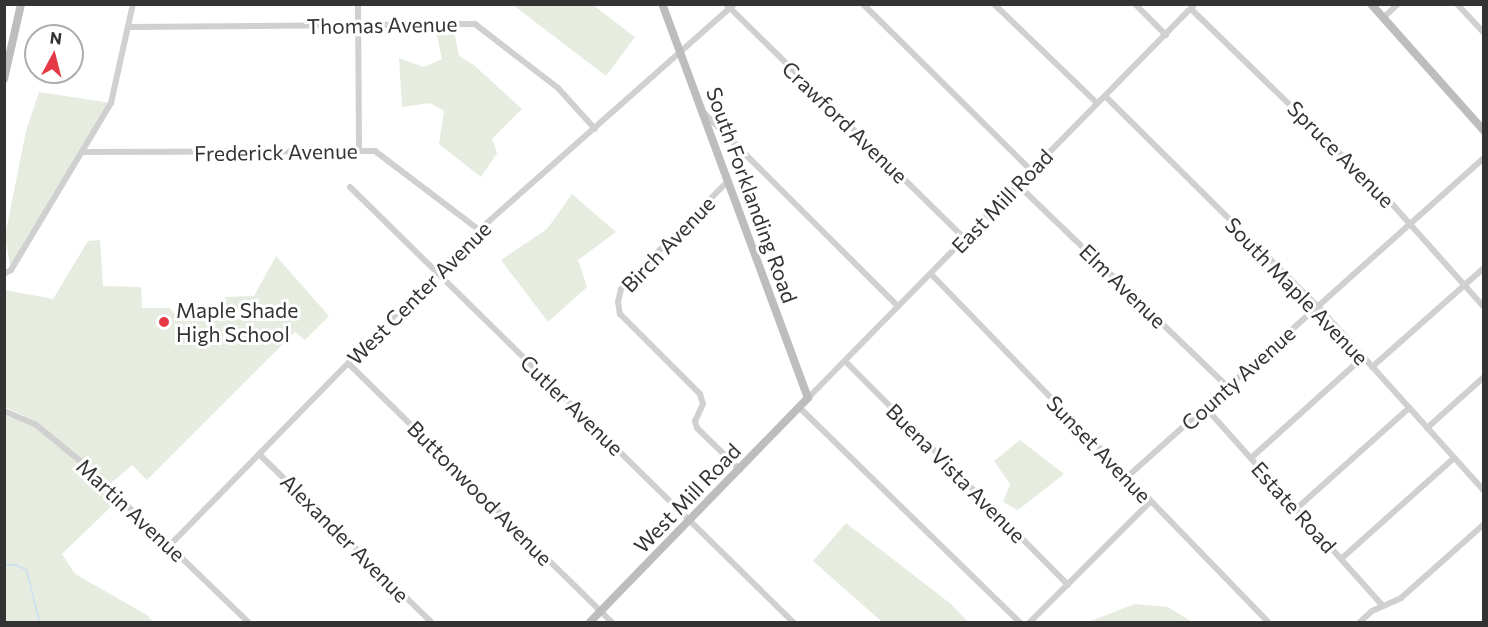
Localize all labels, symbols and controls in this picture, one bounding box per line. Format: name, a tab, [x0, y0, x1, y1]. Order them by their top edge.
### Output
street label: Thomas Avenue	[306, 11, 458, 39]
north arrow	[24, 24, 84, 84]
text: N	[49, 27, 63, 48]
street label: Crawford Avenue	[777, 56, 913, 188]
street label: South Forklanding Road	[701, 84, 803, 306]
street label: Spruce Avenue	[1282, 95, 1400, 213]
street label: Frederick Avenue	[194, 138, 358, 166]
street label: East Mill Road	[946, 144, 1058, 258]
street label: Birch Avenue	[616, 191, 720, 297]
street label: South Maple Avenue	[1220, 212, 1374, 370]
street label: West Center Avenue	[342, 216, 496, 370]
street label: Elm Avenue	[1075, 239, 1171, 333]
place label: Maple Shade High School	[176, 297, 298, 347]
marker: Maple Shade High School	[157, 315, 171, 329]
street label: County Avenue	[1176, 320, 1300, 436]
street label: Cutler Avenue	[515, 350, 629, 460]
street label: Sunset Avenue	[1042, 390, 1156, 508]
street label: Buena Vista Avenue	[881, 398, 1031, 548]
street label: Buttonwood Avenue	[402, 415, 558, 571]
street label: West Mill Road	[628, 438, 746, 558]
street label: Martin Avenue	[71, 453, 191, 567]
street label: Estate Road	[1246, 456, 1342, 558]
street label: Alexander Avenue	[276, 469, 414, 607]

